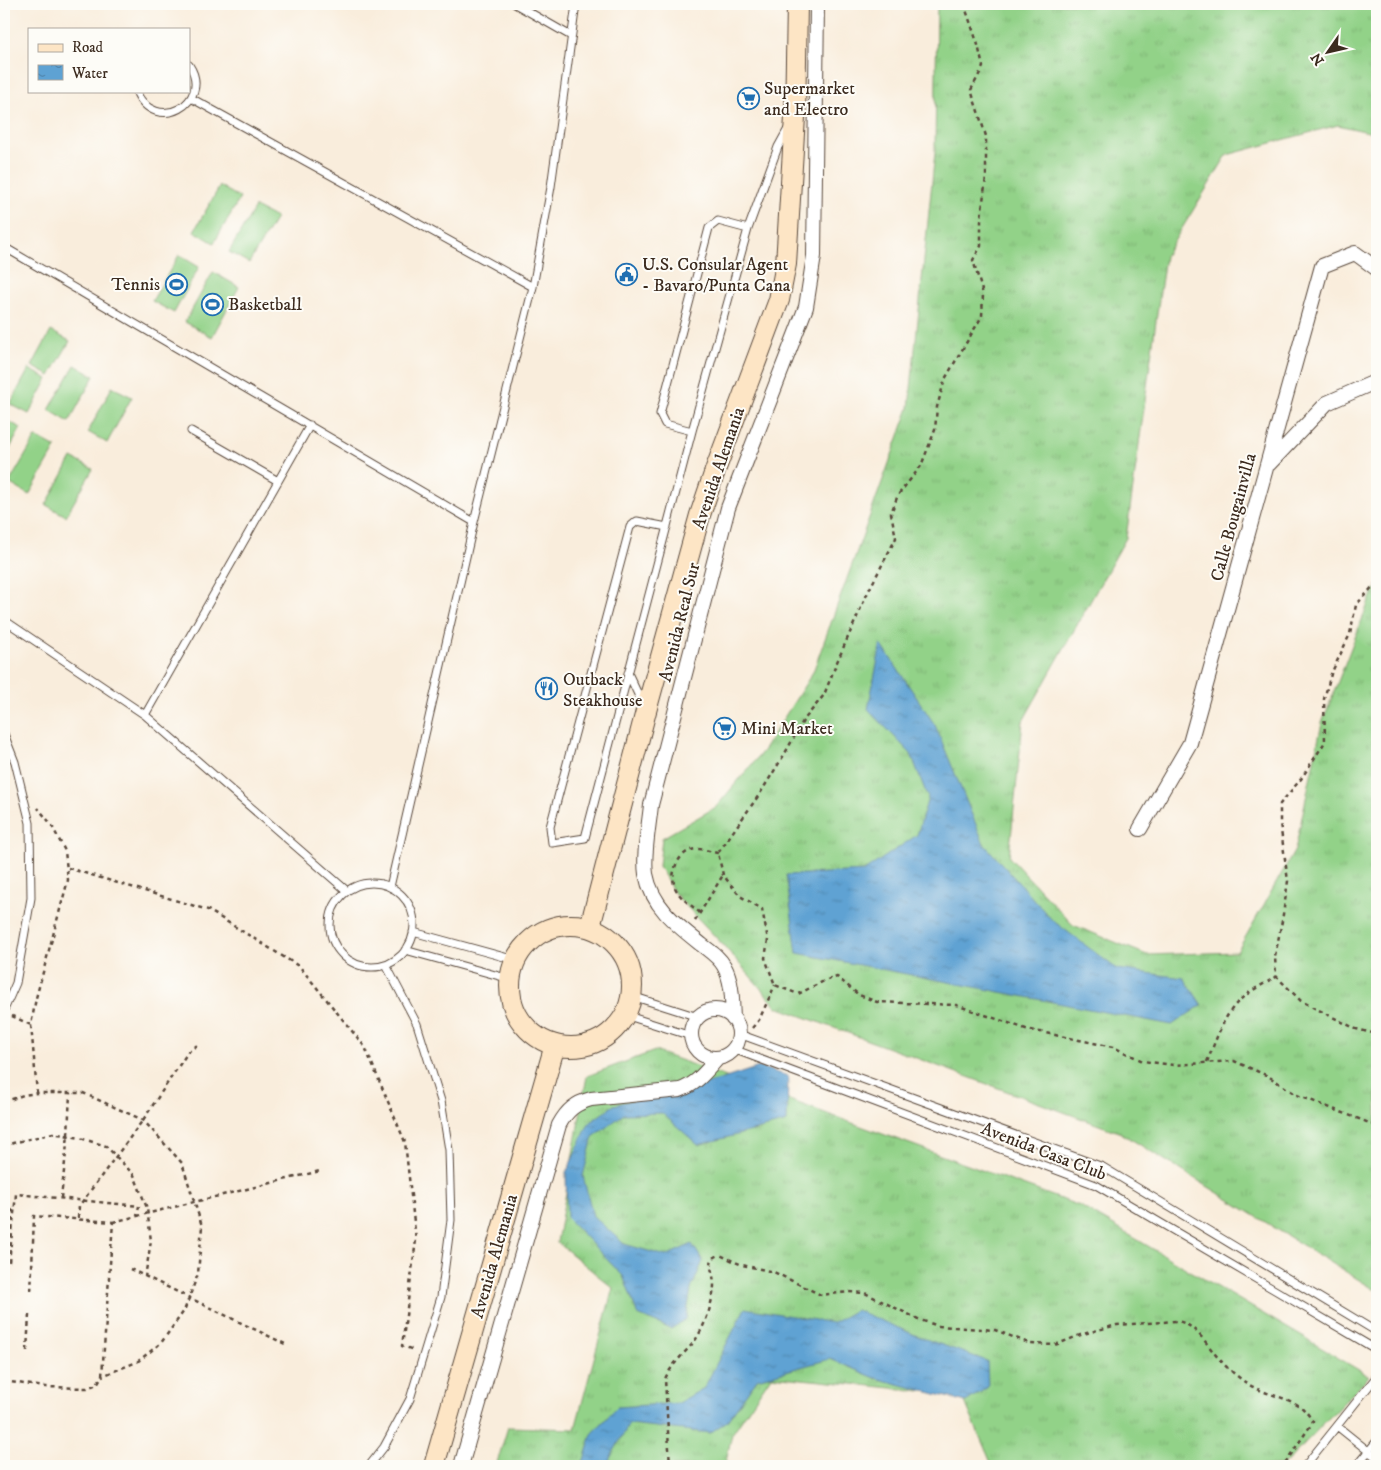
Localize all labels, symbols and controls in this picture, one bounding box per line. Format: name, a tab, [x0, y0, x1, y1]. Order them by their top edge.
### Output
legend	[28, 28, 190, 92]
north arrow	[1304, 28, 1354, 78]
text: Road	[72, 38, 104, 57]
text: N	[1307, 48, 1329, 69]
text: Water	[71, 64, 108, 83]
place label: Supermarket and Electro	[764, 78, 855, 121]
supermarket icon: Supermarket and Electro	[736, 86, 760, 110]
place label: U.S. Consular Agent - Bavaro/Punta Cana	[642, 254, 791, 297]
public building icon: U.S. Consular Agent - Bavaro/Punta Cana	[614, 262, 638, 286]
sports icon: Tennis	[164, 272, 188, 296]
place label: Tennis	[111, 274, 160, 296]
sports icon: Basketball	[200, 292, 224, 316]
place label: Basketball	[228, 294, 303, 316]
street label: Avenida Alemania	[688, 404, 750, 532]
street label: Calle Bougainvilla	[1206, 450, 1262, 584]
street label: Avenida Real Sur	[655, 560, 705, 684]
place label: Outback Steakhouse	[563, 669, 643, 712]
restaurant icon: Outback Steakhouse	[535, 677, 559, 701]
supermarket icon: Mini Market	[713, 716, 737, 740]
place label: Mini Market	[741, 718, 833, 740]
street label: Avenida Casa Club	[978, 1118, 1109, 1186]
street label: Avenida Alemania	[467, 1191, 523, 1321]

